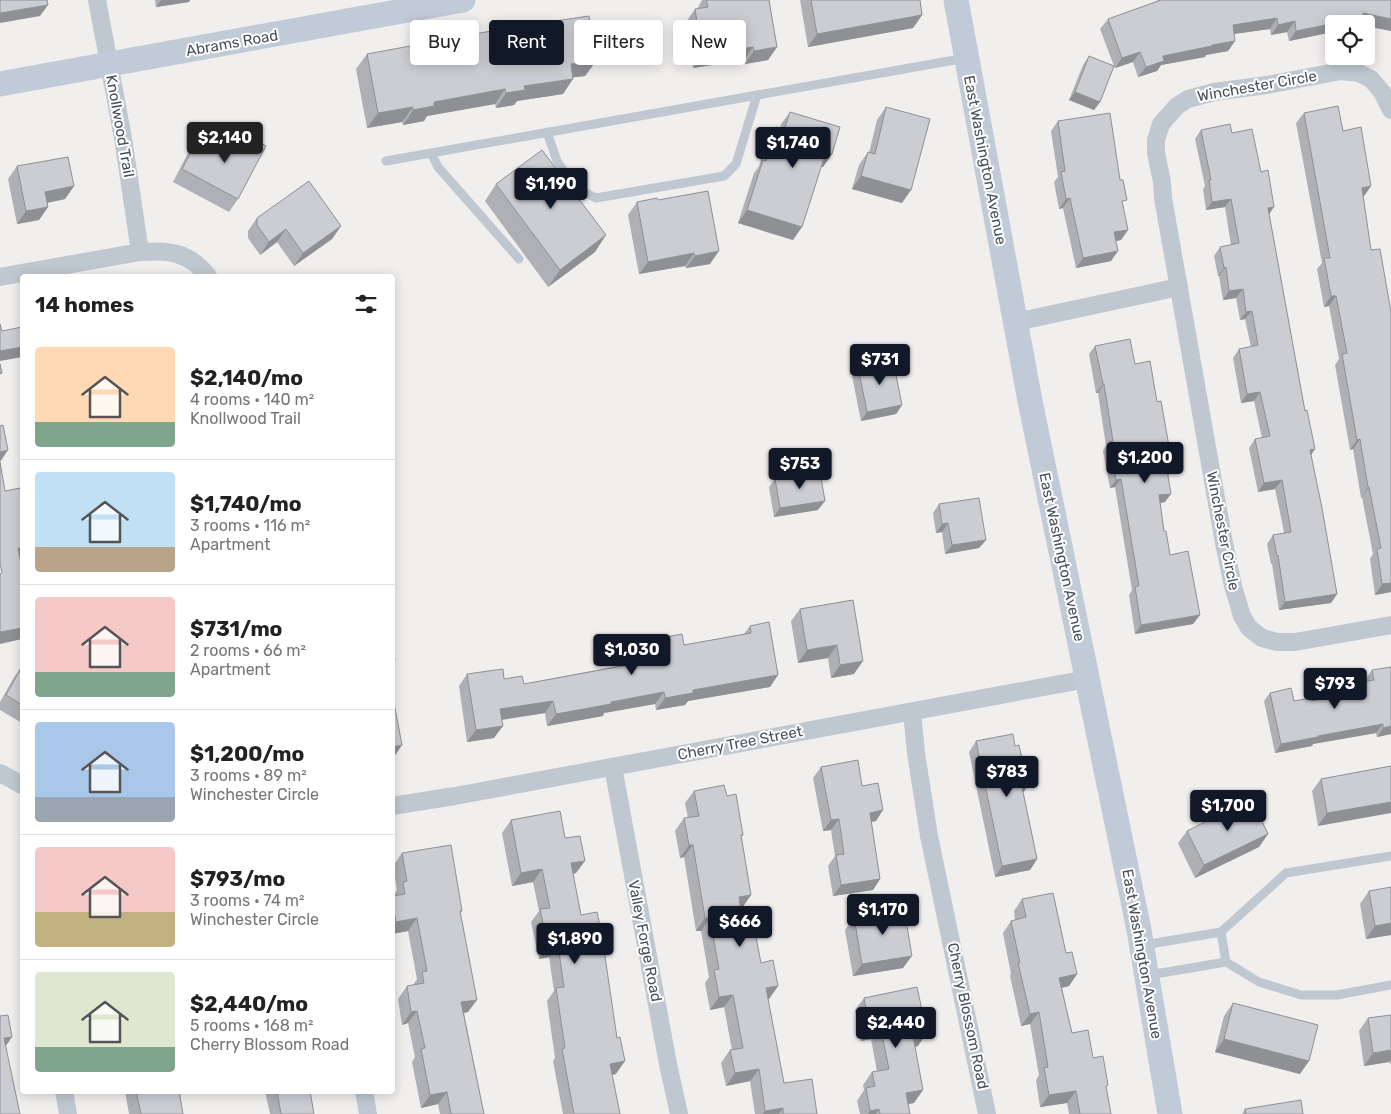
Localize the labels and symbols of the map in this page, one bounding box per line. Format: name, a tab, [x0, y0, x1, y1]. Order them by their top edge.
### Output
street label: Abrams Road	[185, 26, 279, 60]
street label: Winchester Circle	[1196, 67, 1318, 105]
street label: Knollwood Trail	[102, 73, 138, 179]
street label: East Washington Avenue	[960, 74, 1010, 246]
pin: $2,140	[184, 121, 266, 164]
pin: $1,740	[752, 126, 834, 169]
pin: $1,190	[510, 168, 592, 210]
pin: $731	[850, 344, 910, 386]
pin: $1,200	[1104, 442, 1186, 484]
pin: $753	[770, 448, 830, 490]
street label: Winchester Circle	[1203, 470, 1243, 592]
street label: East Washington Avenue	[1035, 471, 1089, 643]
pin: $1,030	[591, 634, 673, 676]
pin: $793	[1305, 668, 1365, 710]
street label: Cherry Tree Street	[676, 722, 804, 764]
pin: $783	[977, 756, 1037, 798]
pin: $1,700	[1187, 790, 1269, 832]
street label: East Washington Avenue	[1118, 868, 1166, 1040]
street label: Valley Forge Road	[624, 879, 666, 1003]
pin: $1,170	[842, 894, 924, 936]
pin: $666	[710, 906, 770, 948]
pin: $1,890	[534, 922, 616, 965]
street label: Cherry Blossom Road	[944, 941, 992, 1091]
pin: $2,440	[855, 1006, 937, 1049]

